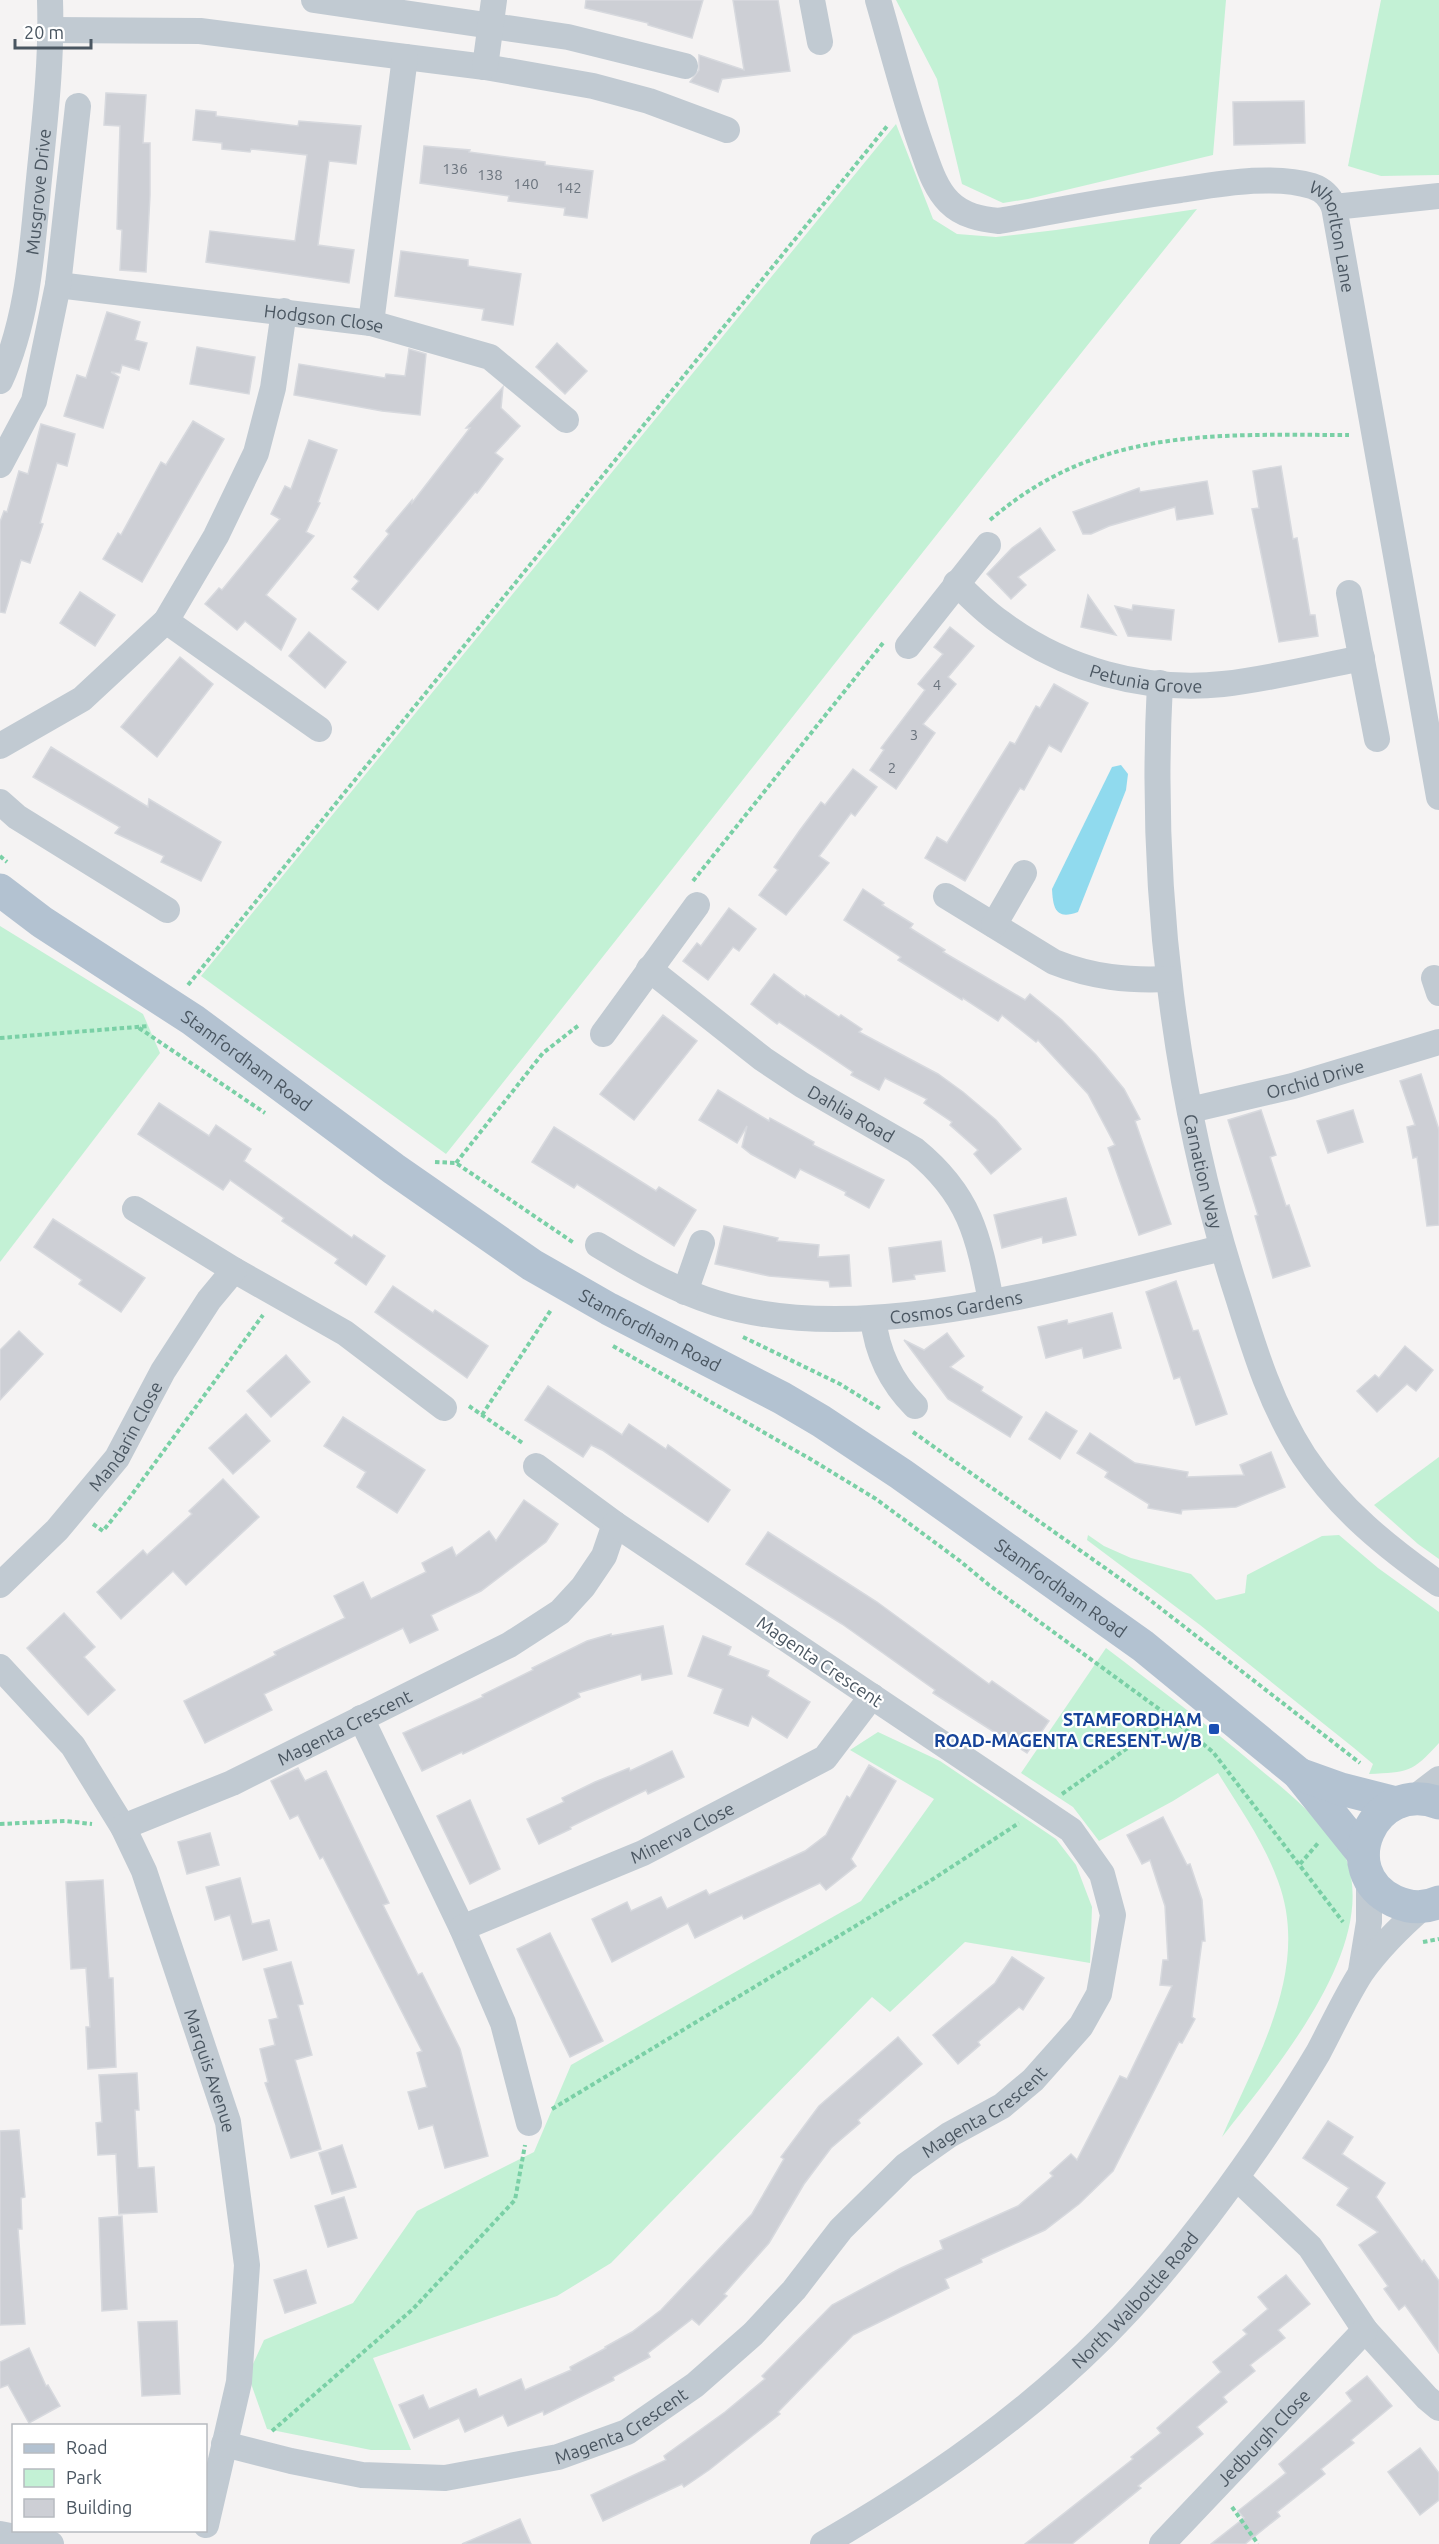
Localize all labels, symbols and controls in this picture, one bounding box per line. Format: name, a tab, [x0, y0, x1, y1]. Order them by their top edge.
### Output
scale bar	[15, 12, 92, 50]
text: 20 m	[24, 22, 64, 42]
street label: Musgrove Drive	[21, 128, 54, 256]
house number: 136	[442, 160, 468, 177]
house number: 138	[477, 166, 503, 183]
house number: 140	[513, 175, 539, 192]
street label: Whorlton Lane	[1306, 176, 1359, 294]
house number: 142	[556, 179, 582, 196]
street label: Hodgson Close	[263, 300, 386, 336]
street label: Petunia Grove	[1087, 660, 1202, 696]
house number: 4	[933, 676, 941, 693]
house number: 3	[910, 726, 918, 743]
house number: 2	[888, 759, 896, 776]
street label: Stamfordham Road	[178, 1006, 316, 1115]
street label: Orchid Drive	[1264, 1055, 1367, 1102]
street label: Dahlia Road	[805, 1081, 898, 1146]
street label: Carnation Way	[1180, 1112, 1227, 1231]
street label: Stamfordham Road	[576, 1284, 724, 1375]
street label: Cosmos Gardens	[889, 1286, 1024, 1327]
street label: Mandarin Close	[84, 1378, 166, 1495]
street label: Stamfordham Road	[991, 1534, 1131, 1641]
street label: Magenta Crescent	[753, 1612, 887, 1710]
street label: Magenta Crescent	[274, 1685, 415, 1769]
place label: STAMFORDHAM ROAD-MAGENTA CRESENT-W/B	[934, 1709, 1202, 1750]
marker: STAMFORDHAM ROAD-MAGENTA CRESENT-W/B	[1207, 1722, 1221, 1736]
street label: Minerva Close	[627, 1797, 737, 1867]
street label: Marquis Avenue	[181, 2006, 239, 2134]
street label: Magenta Crescent	[918, 2062, 1051, 2161]
street label: North Walbottle Road	[1067, 2228, 1202, 2372]
street label: Magenta Crescent	[552, 2384, 691, 2467]
street label: Jedburgh Close	[1213, 2385, 1314, 2490]
legend	[12, 2424, 207, 2532]
text: Road	[66, 2437, 108, 2457]
text: Park	[66, 2467, 102, 2487]
text: Building	[66, 2497, 132, 2517]

